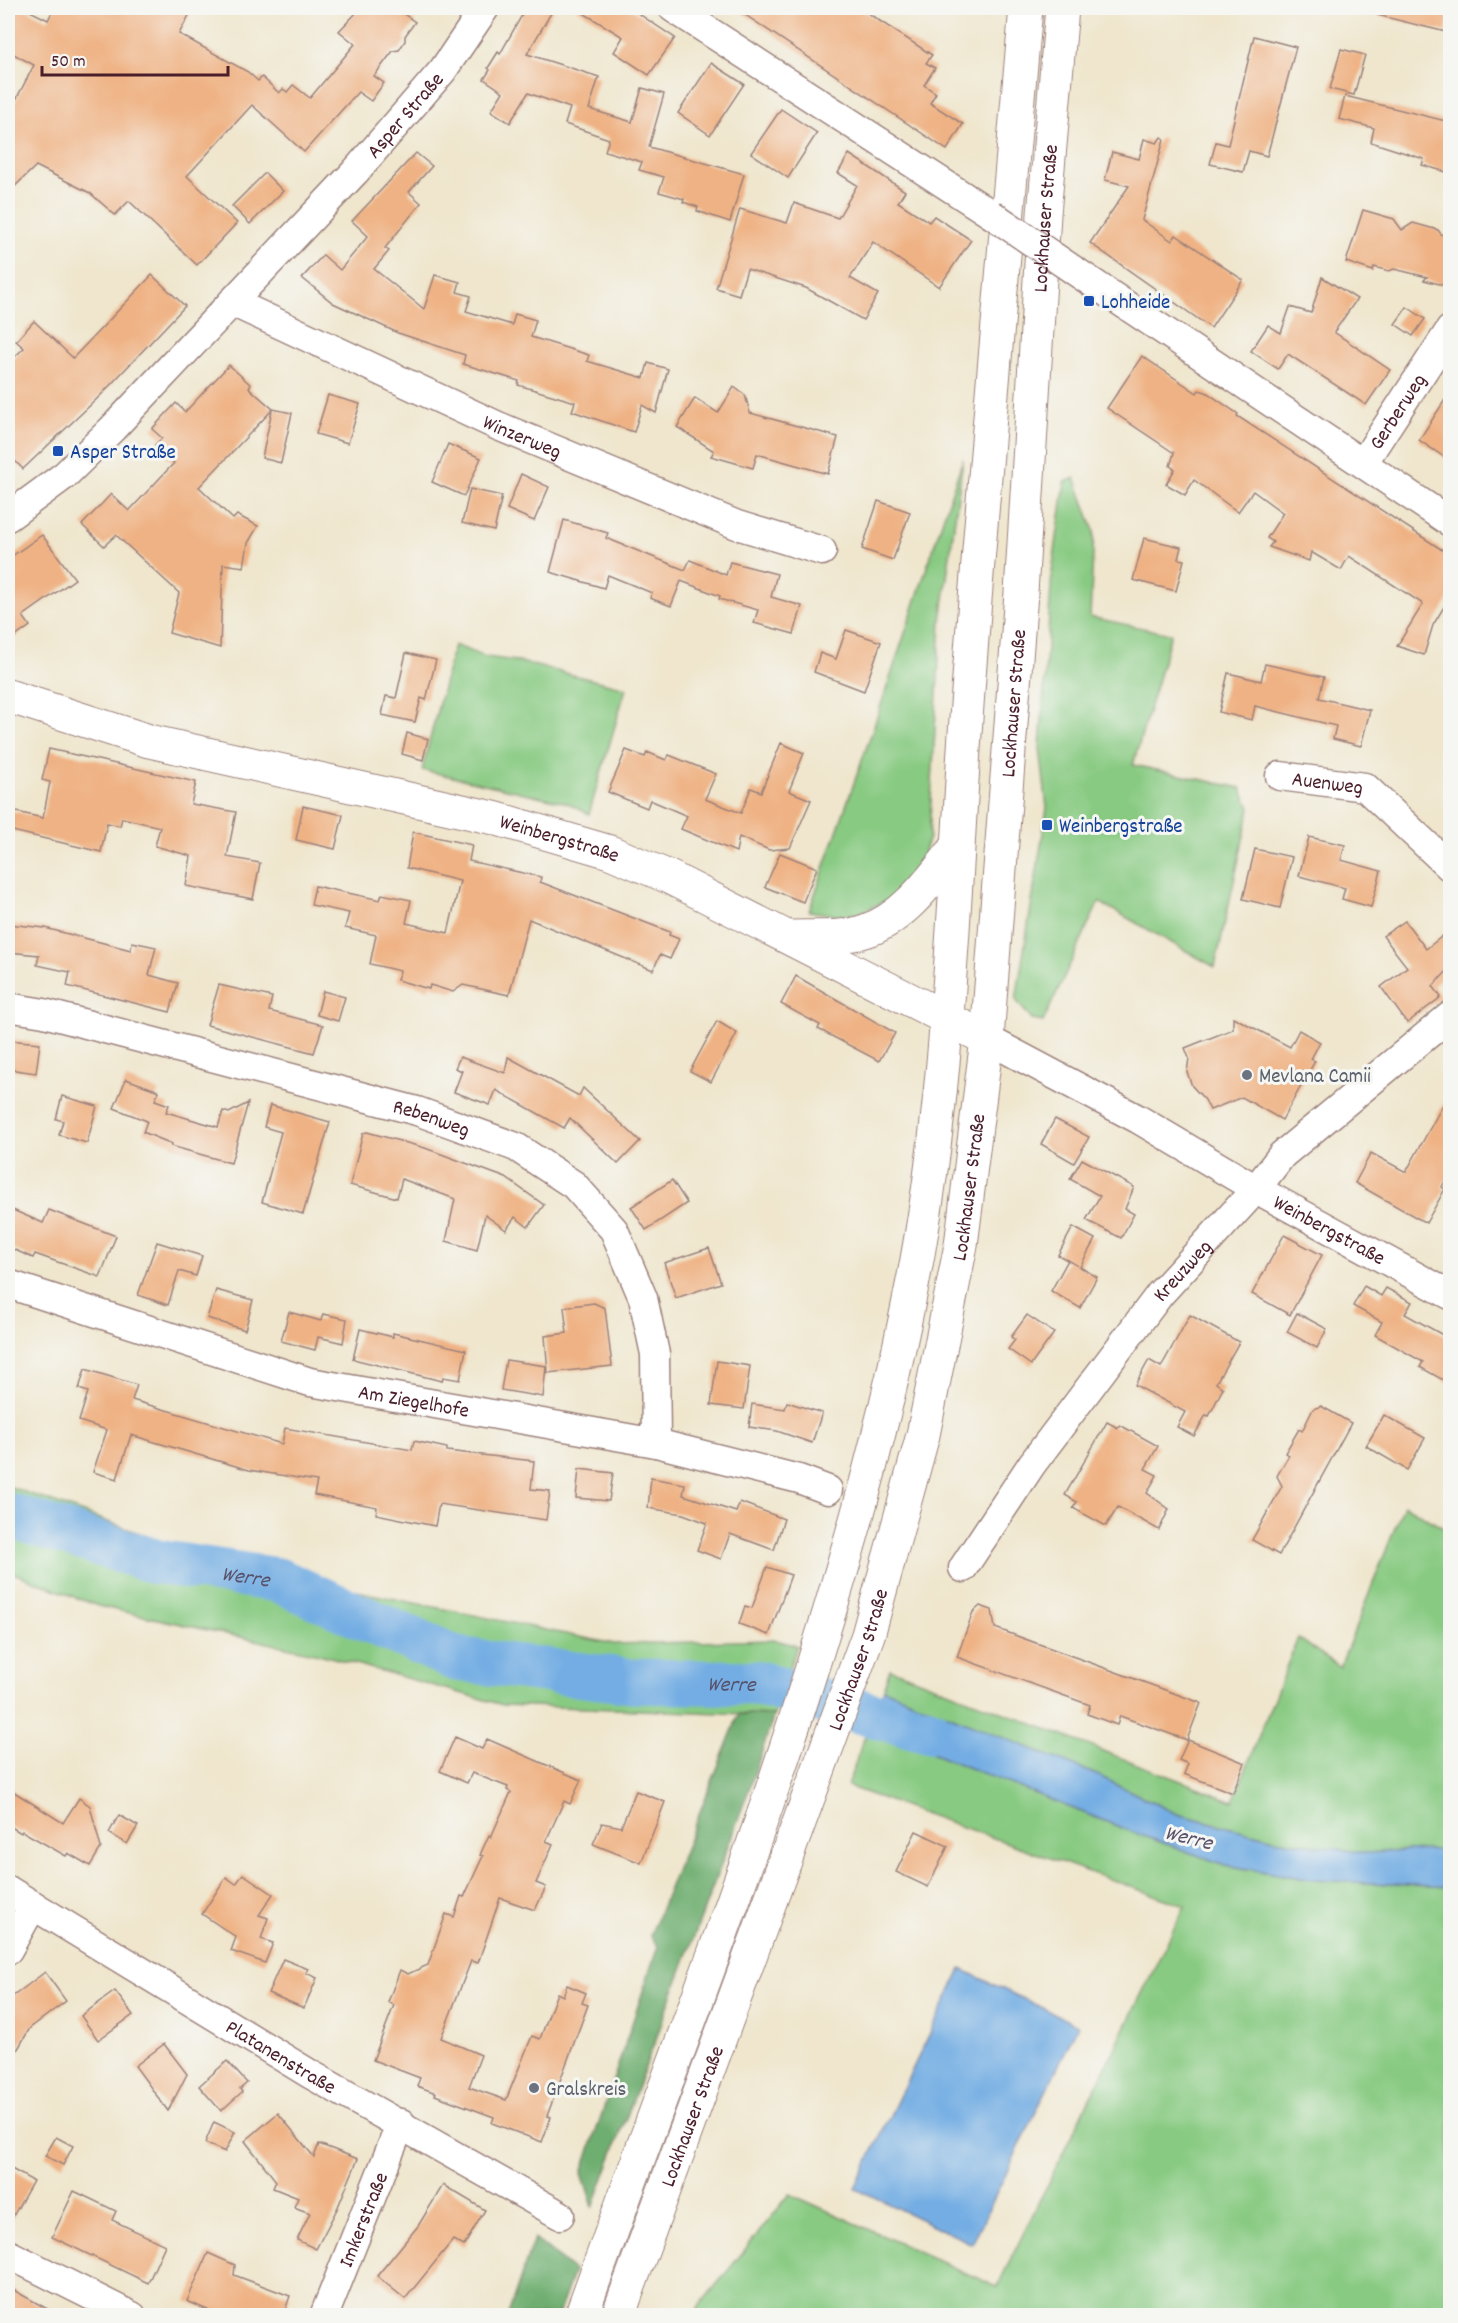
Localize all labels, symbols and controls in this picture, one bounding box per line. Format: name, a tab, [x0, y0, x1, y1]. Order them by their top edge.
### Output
scale bar	[42, 39, 228, 77]
text: 50 m	[51, 50, 86, 75]
street label: Asper Straße	[361, 67, 453, 166]
street label: Lockhauser Straße	[1027, 143, 1068, 293]
place label: Lohheide	[1101, 289, 1170, 319]
marker: Lohheide	[1082, 294, 1096, 308]
street label: Gerberweg	[1363, 369, 1435, 457]
street label: Winzerweg	[477, 409, 565, 469]
place label: Asper Straße	[70, 439, 176, 469]
marker: Asper Straße	[51, 444, 65, 458]
street label: Lockhauser Straße	[995, 628, 1036, 778]
street label: Auenweg	[1290, 766, 1365, 805]
street label: Weinbergstraße	[495, 808, 623, 872]
place label: Weinbergstraße	[1059, 813, 1183, 843]
marker: Weinbergstraße	[1040, 818, 1054, 832]
place label: Mevlana Camii	[1259, 1063, 1371, 1093]
marker: Mevlana Camii	[1240, 1068, 1254, 1082]
street label: Rebenweg	[389, 1093, 473, 1147]
street label: Lockhauser Straße	[946, 1112, 995, 1264]
street label: Weinbergstraße	[1267, 1189, 1390, 1275]
street label: Kreuzweg	[1147, 1234, 1221, 1309]
street label: Am Ziegelhofe	[356, 1379, 471, 1428]
water label: Werre	[219, 1560, 273, 1598]
street label: Lockhauser Straße	[822, 1586, 898, 1736]
water label: Werre	[707, 1670, 757, 1702]
water label: Werre	[1161, 1819, 1217, 1861]
street label: Platanenstraße	[219, 2014, 341, 2104]
street label: Lockhauser Straße	[655, 2042, 734, 2192]
place label: Gralskreis	[546, 2076, 626, 2106]
marker: Gralskreis	[527, 2081, 541, 2095]
street label: Imkerstraße	[333, 2168, 398, 2273]

